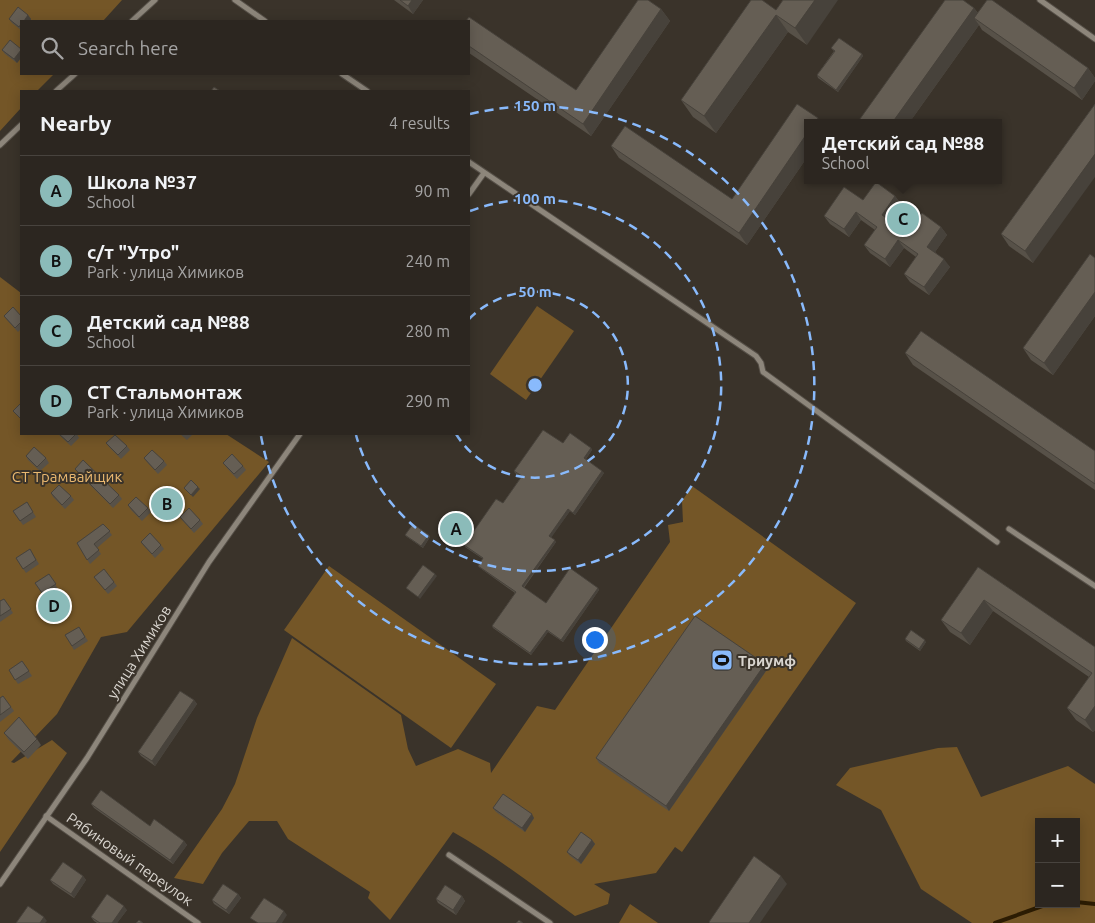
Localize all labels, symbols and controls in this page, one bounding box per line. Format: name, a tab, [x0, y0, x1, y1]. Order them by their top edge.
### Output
search box	[20, 20, 470, 75]
icon: search	[38, 34, 66, 62]
text: Search here	[78, 37, 178, 59]
text: 150 m	[514, 97, 556, 114]
text: Nearby	[40, 111, 111, 135]
text: 4 results	[389, 114, 450, 132]
popup	[804, 119, 1002, 184]
text: Детский сад №88	[822, 132, 984, 154]
text: School	[822, 154, 870, 172]
text: Школа №37	[87, 171, 197, 193]
text: A	[50, 182, 62, 200]
text: 90 m	[414, 182, 450, 200]
text: 100 m	[514, 190, 556, 207]
text: School	[87, 193, 135, 211]
pin: C	[887, 200, 919, 238]
text: с/т "Утро"	[87, 241, 179, 263]
text: B	[51, 252, 61, 270]
text: 240 m	[405, 252, 450, 270]
text: Park · улица Химиков	[87, 263, 244, 281]
text: 50 m	[518, 283, 552, 300]
text: Детский сад №88	[87, 311, 250, 333]
text: C	[51, 322, 61, 340]
text: 280 m	[405, 322, 450, 340]
text: School	[87, 333, 135, 351]
centre of rings	[526, 376, 544, 394]
text: СТ Стальмонтаж	[87, 381, 242, 403]
text: D	[50, 392, 62, 410]
text: 290 m	[405, 392, 450, 410]
text: Park · улица Химиков	[87, 403, 244, 421]
park label: СТ Трамвайщик	[12, 468, 122, 485]
pin: B	[151, 485, 183, 523]
pin: A	[440, 510, 472, 548]
pin: D	[38, 587, 70, 625]
street label: улица Химиков	[103, 602, 175, 702]
your location	[582, 627, 608, 653]
sports icon: Триумф	[710, 648, 734, 672]
place label: Триумф	[738, 652, 796, 669]
street label: Рябиновый переулок	[64, 809, 197, 909]
map controls	[1035, 818, 1080, 908]
button: +	[1035, 818, 1080, 863]
button: −	[1035, 863, 1080, 908]

